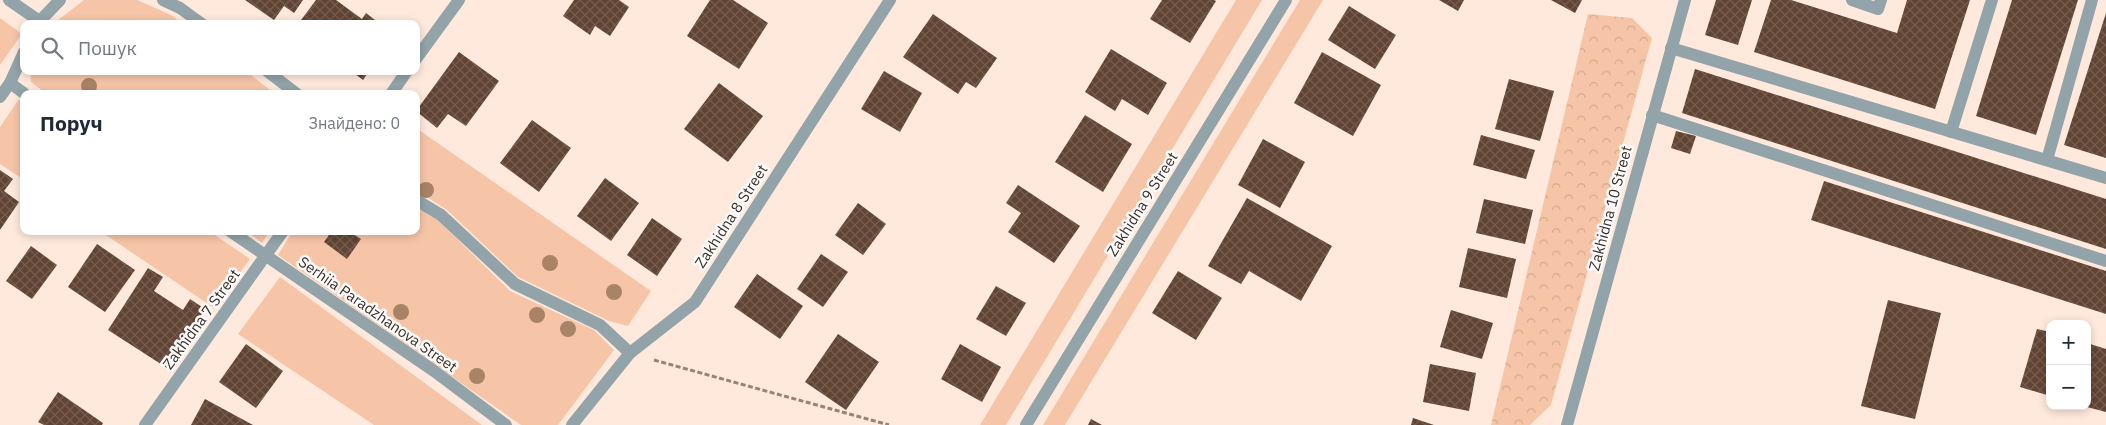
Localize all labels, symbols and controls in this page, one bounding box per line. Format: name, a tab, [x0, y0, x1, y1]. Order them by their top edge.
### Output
search box	[20, 20, 420, 75]
icon: search	[38, 34, 66, 62]
text: Пошук	[78, 36, 137, 60]
text: Поруч	[40, 109, 103, 137]
text: Знайдено: 0	[308, 113, 400, 133]
street label: Zakhidna 10 Street	[1584, 144, 1636, 272]
street label: Zakhidna 9 Street	[1102, 148, 1182, 260]
street label: Zakhidna 8 Street	[691, 161, 771, 271]
street label: Serhiia Paradzhanova Street	[295, 252, 461, 376]
street label: Zakhidna 7 Street	[158, 265, 244, 373]
map controls	[2046, 320, 2091, 410]
button: +	[2046, 320, 2091, 365]
button: −	[2046, 365, 2091, 410]

